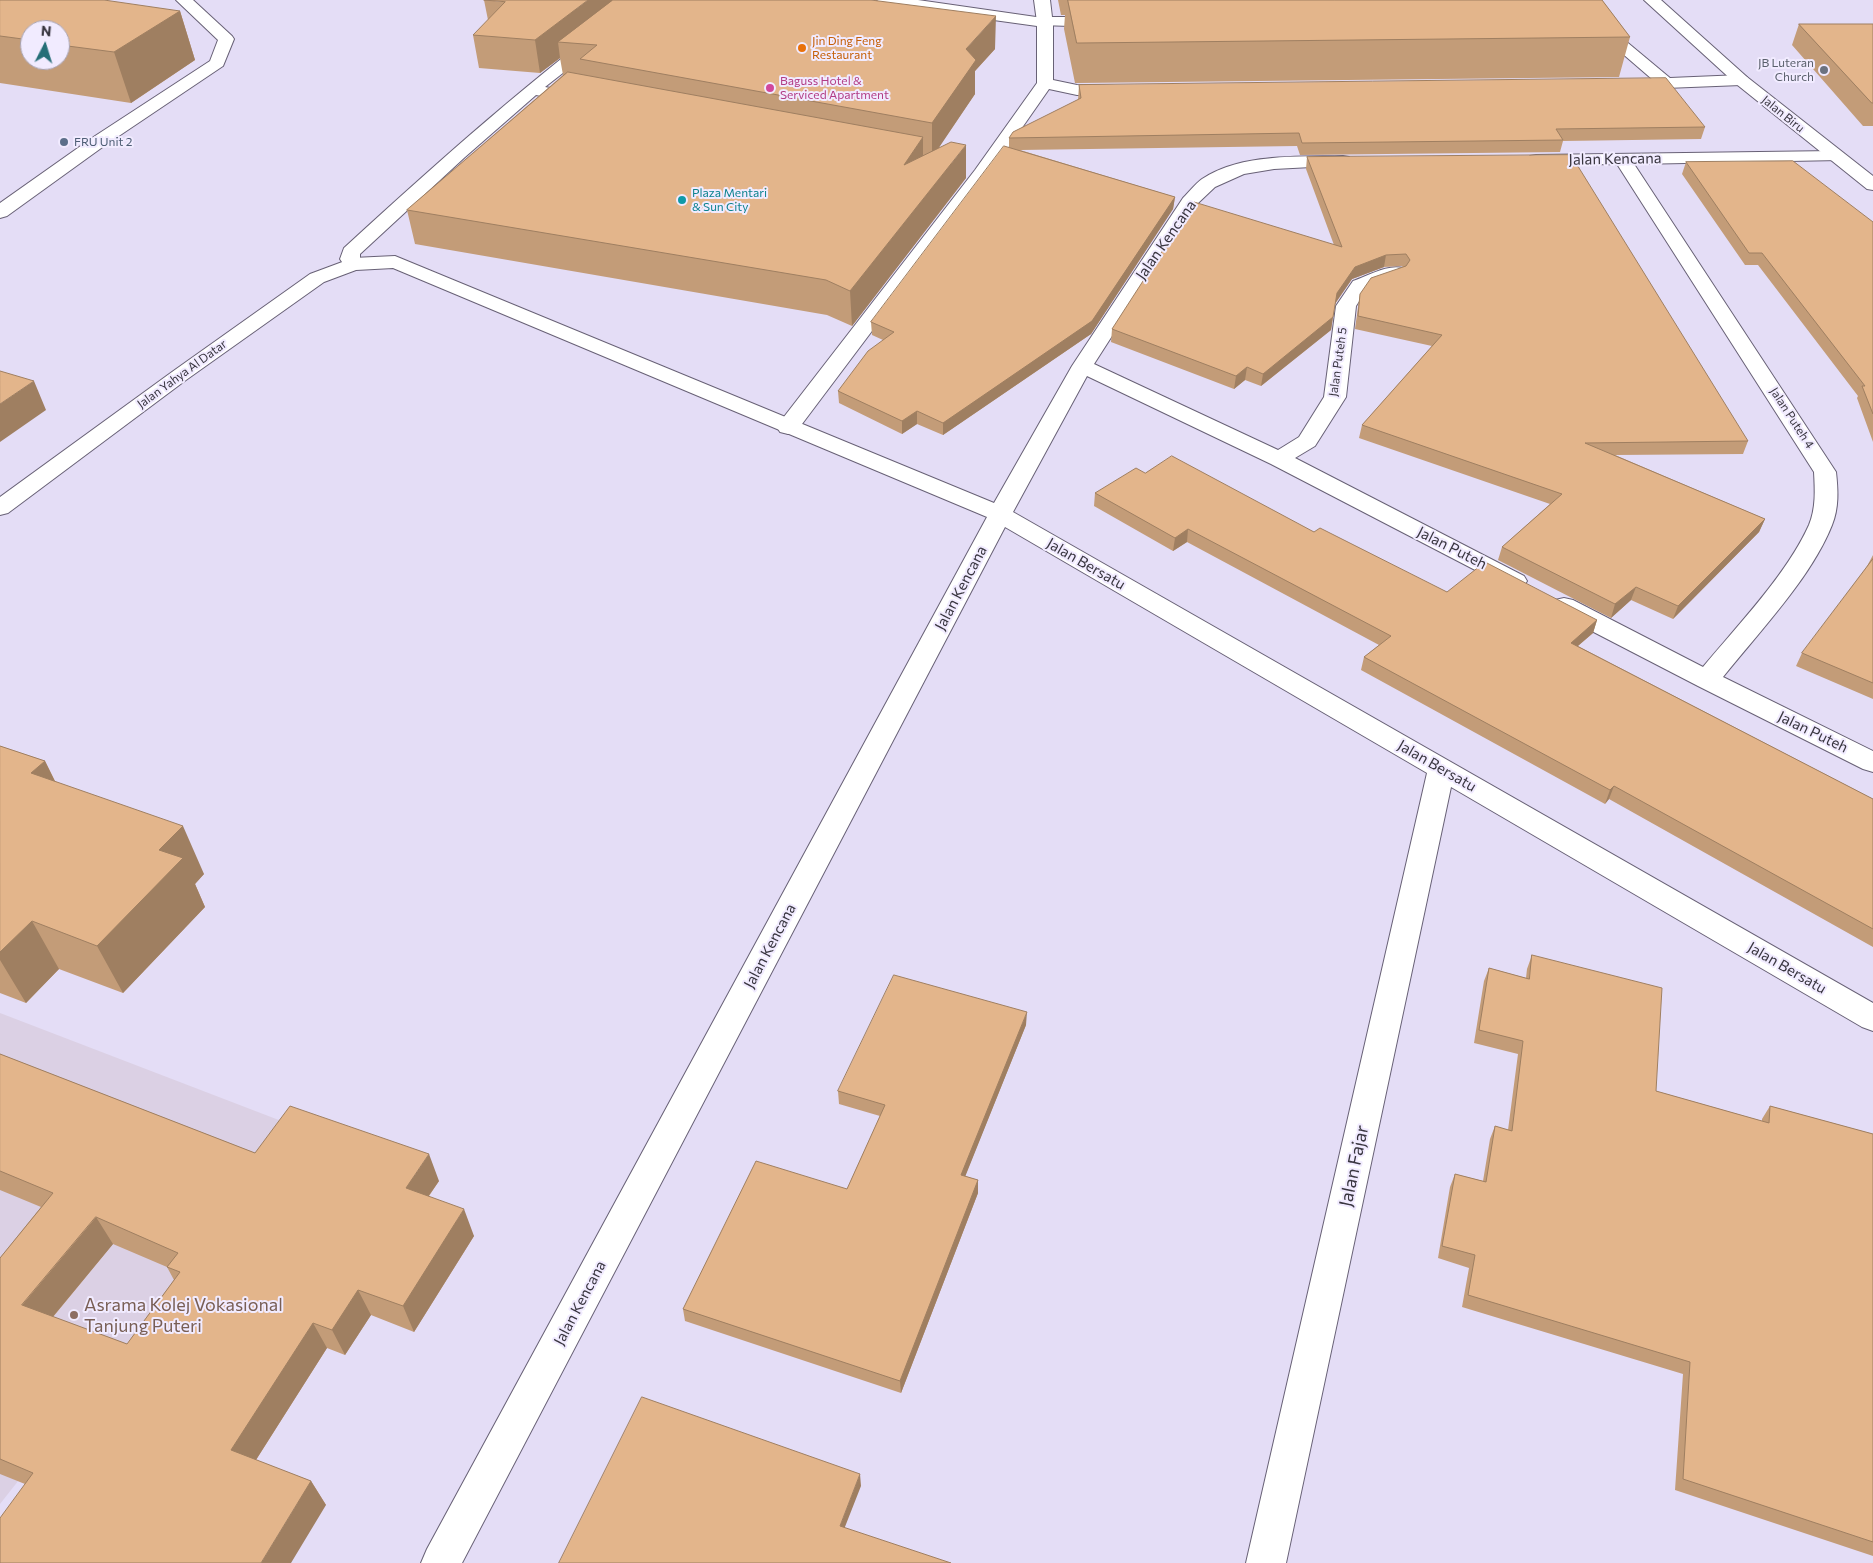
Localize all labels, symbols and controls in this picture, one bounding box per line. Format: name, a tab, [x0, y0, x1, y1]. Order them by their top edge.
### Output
north arrow	[20, 20, 70, 70]
text: N	[40, 22, 52, 39]
place label: Jin Ding Feng Restaurant	[812, 34, 882, 62]
marker: Jin Ding Feng Restaurant	[796, 42, 808, 54]
place label: JB Luteran Church	[1758, 56, 1814, 84]
marker: JB Luteran Church	[1818, 64, 1830, 76]
place label: Baguss Hotel & Serviced Apartment	[780, 74, 889, 102]
marker: Baguss Hotel & Serviced Apartment	[764, 82, 776, 94]
street label: Jalan Biru	[1759, 92, 1807, 136]
place label: FRU Unit 2	[74, 135, 132, 149]
marker: FRU Unit 2	[58, 136, 70, 148]
street label: Jalan Kencana	[1568, 149, 1662, 169]
place label: Plaza Mentari & Sun City	[692, 186, 767, 214]
marker: Plaza Mentari & Sun City	[676, 194, 688, 206]
street label: Jalan Kencana	[1132, 197, 1200, 283]
street label: Jalan Puteh 5	[1326, 326, 1350, 398]
street label: Jalan Yahya Al Datar	[134, 337, 230, 411]
street label: Jalan Puteh 4	[1767, 385, 1817, 451]
street label: Jalan Puteh	[1414, 523, 1490, 573]
street label: Jalan Bersatu	[1043, 534, 1129, 594]
street label: Jalan Kencana	[931, 543, 991, 633]
street label: Jalan Puteh	[1775, 707, 1851, 757]
street label: Jalan Bersatu	[1394, 736, 1480, 796]
street label: Jalan Kencana	[740, 901, 800, 991]
street label: Jalan Bersatu	[1744, 938, 1830, 998]
street label: Jalan Fajar	[1335, 1123, 1373, 1209]
street label: Jalan Kencana	[550, 1258, 610, 1348]
place label: Asrama Kolej Vokasional Tanjung Puteri	[84, 1294, 283, 1336]
marker: Asrama Kolej Vokasional Tanjung Puteri	[68, 1309, 80, 1321]

